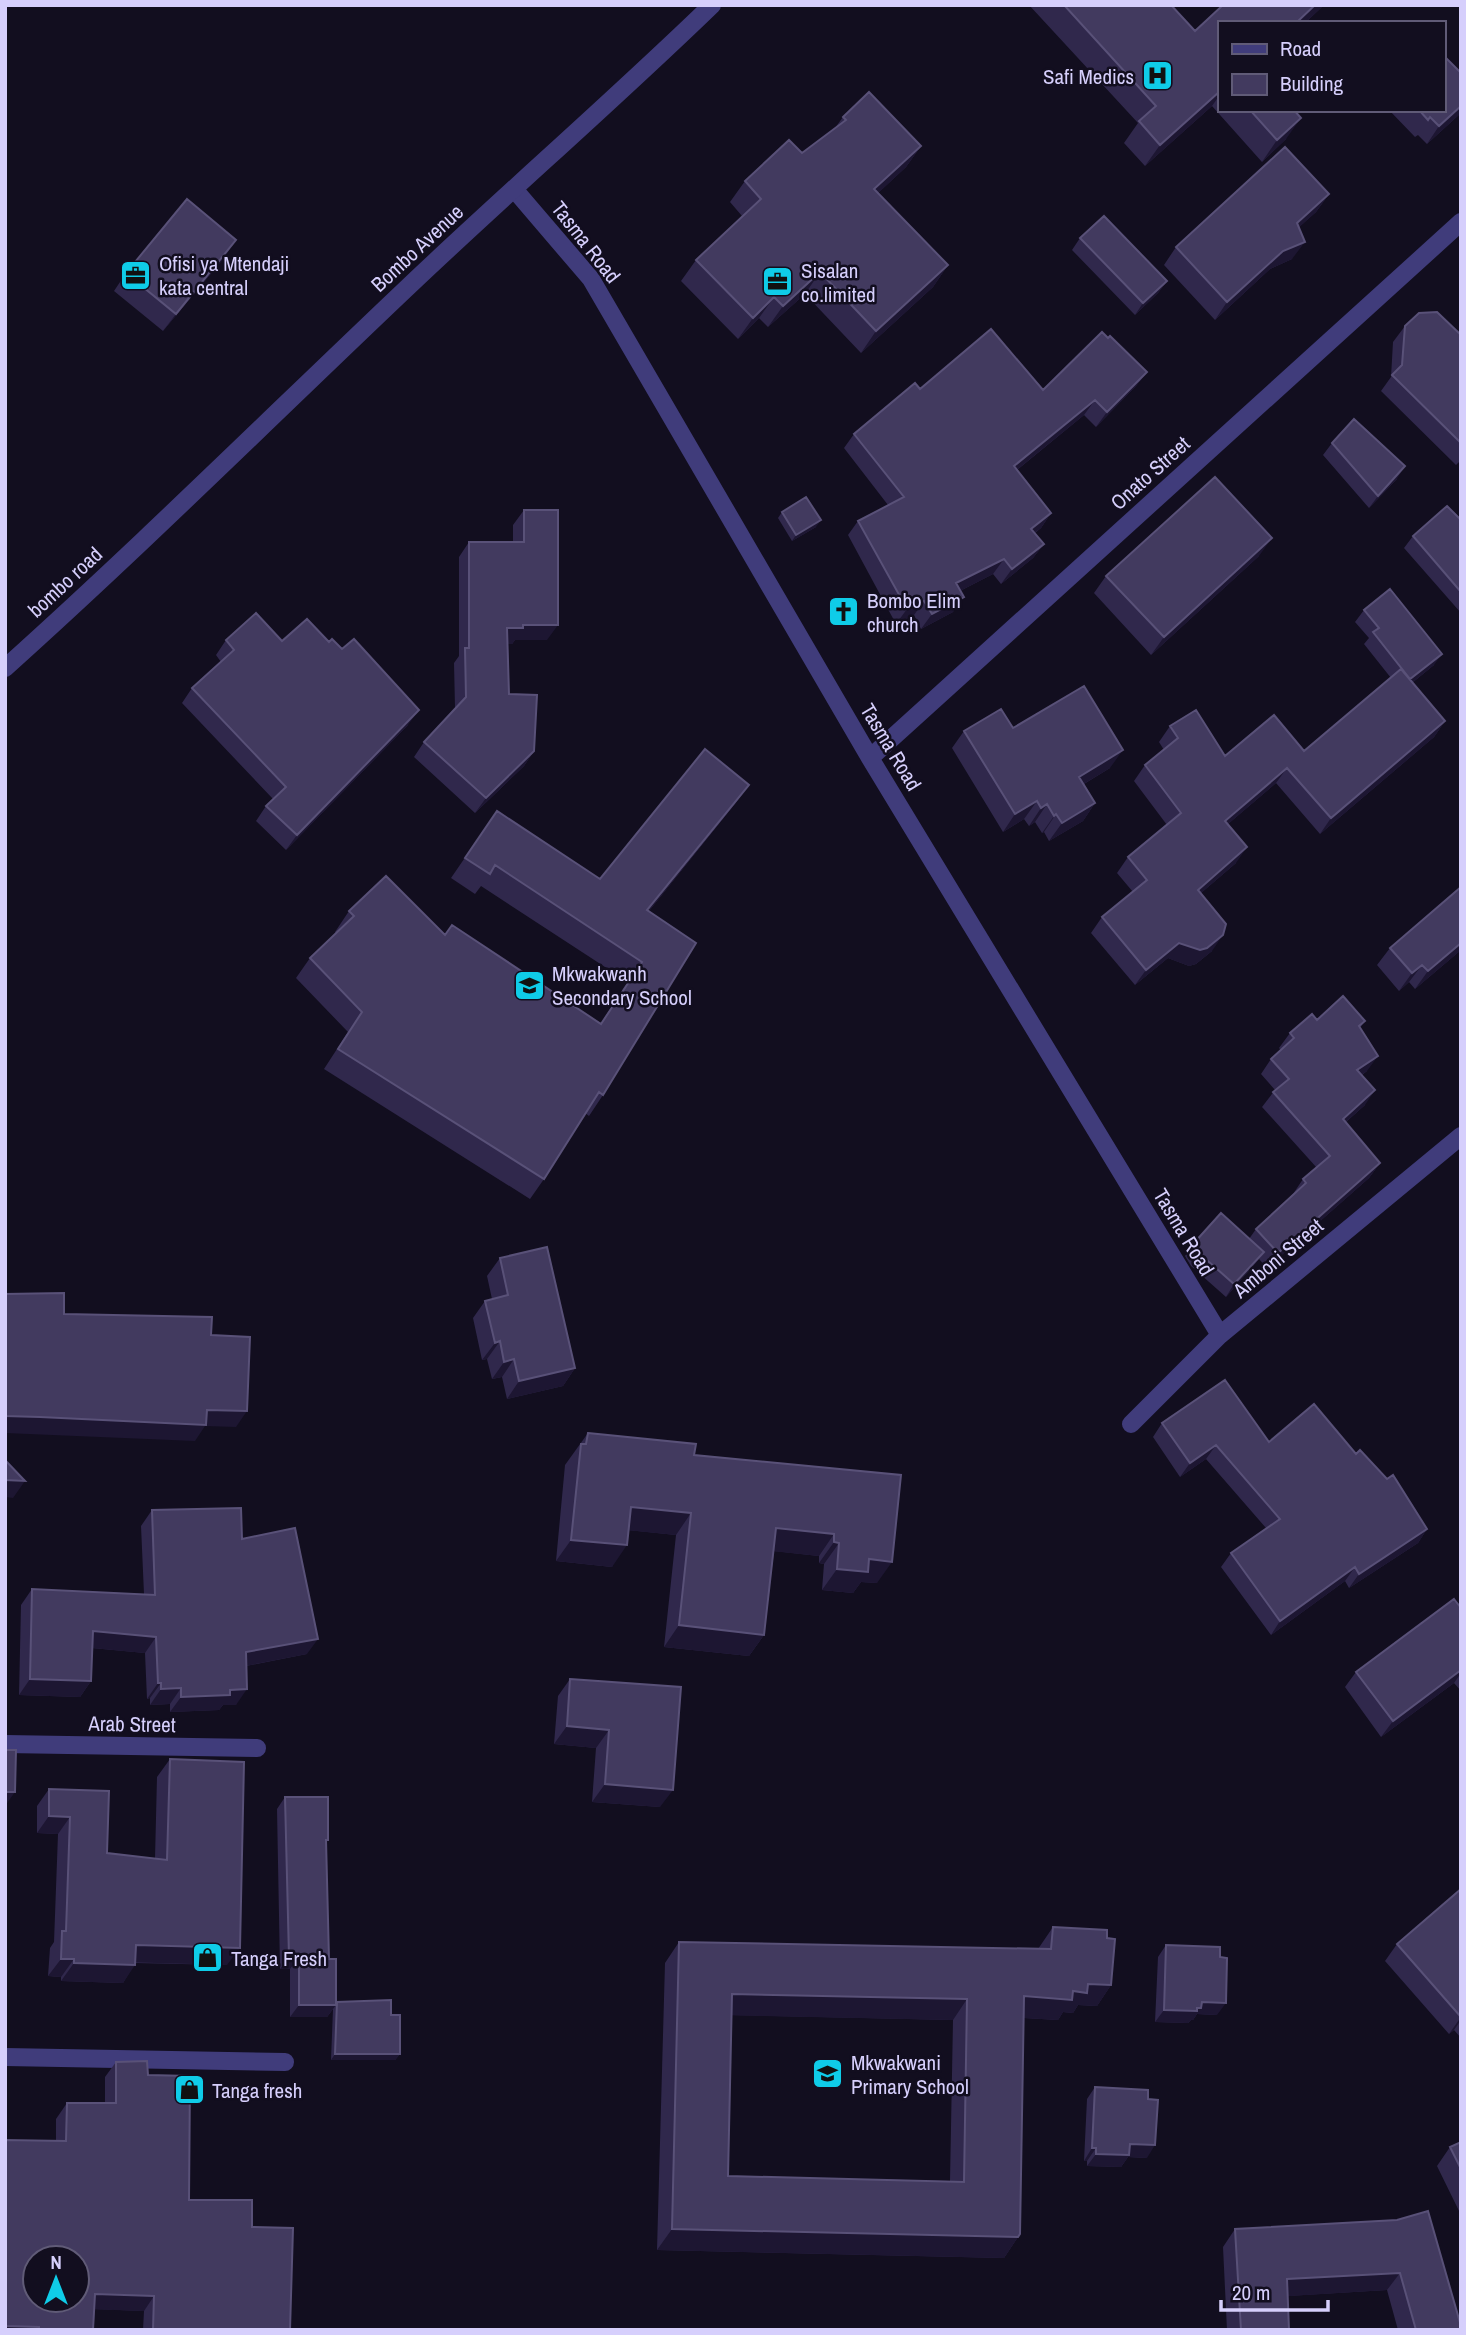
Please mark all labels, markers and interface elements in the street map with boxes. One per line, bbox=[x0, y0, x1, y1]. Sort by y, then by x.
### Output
legend bbox=[1218, 21, 1445, 112]
text: Road bbox=[1280, 34, 1321, 63]
hospital icon: Safi Medics bbox=[1140, 59, 1174, 93]
place label: Safi Medics bbox=[1043, 62, 1134, 91]
text: Building bbox=[1280, 69, 1344, 98]
street label: Tasma Road bbox=[545, 195, 627, 289]
street label: Bombo Avenue bbox=[365, 198, 469, 298]
place label: Ofisi ya Mtendaji kata central bbox=[159, 249, 289, 302]
place label: Sisalan co.limited bbox=[801, 256, 876, 309]
office icon: Ofisi ya Mtendaji kata central bbox=[119, 258, 153, 292]
office icon: Sisalan co.limited bbox=[761, 265, 795, 299]
street label: Onato Street bbox=[1104, 429, 1196, 516]
street label: bombo road bbox=[22, 540, 108, 624]
place label: Bombo Elim church bbox=[867, 586, 961, 639]
church icon: Bombo Elim church bbox=[827, 595, 861, 629]
street label: Tasma Road bbox=[854, 698, 928, 796]
place label: Mkwakwanh Secondary School bbox=[552, 959, 692, 1012]
school or university icon: Mkwakwanh Secondary School bbox=[512, 968, 546, 1002]
street label: Tasma Road bbox=[1147, 1183, 1221, 1281]
street label: Amboni Street bbox=[1226, 1211, 1330, 1305]
street label: Arab Street bbox=[87, 1709, 176, 1739]
shop icon: Tanga Fresh bbox=[191, 1941, 225, 1975]
place label: Tanga Fresh bbox=[231, 1944, 327, 1973]
place label: Mkwakwani Primary School bbox=[851, 2048, 969, 2101]
school or university icon: Mkwakwani Primary School bbox=[811, 2057, 845, 2091]
shop icon: Tanga fresh bbox=[172, 2073, 206, 2107]
place label: Tanga fresh bbox=[212, 2076, 302, 2105]
north arrow bbox=[21, 2244, 91, 2314]
text: N bbox=[50, 2249, 62, 2275]
scale bar bbox=[1221, 2268, 1328, 2312]
text: 20 m bbox=[1232, 2278, 1270, 2307]

